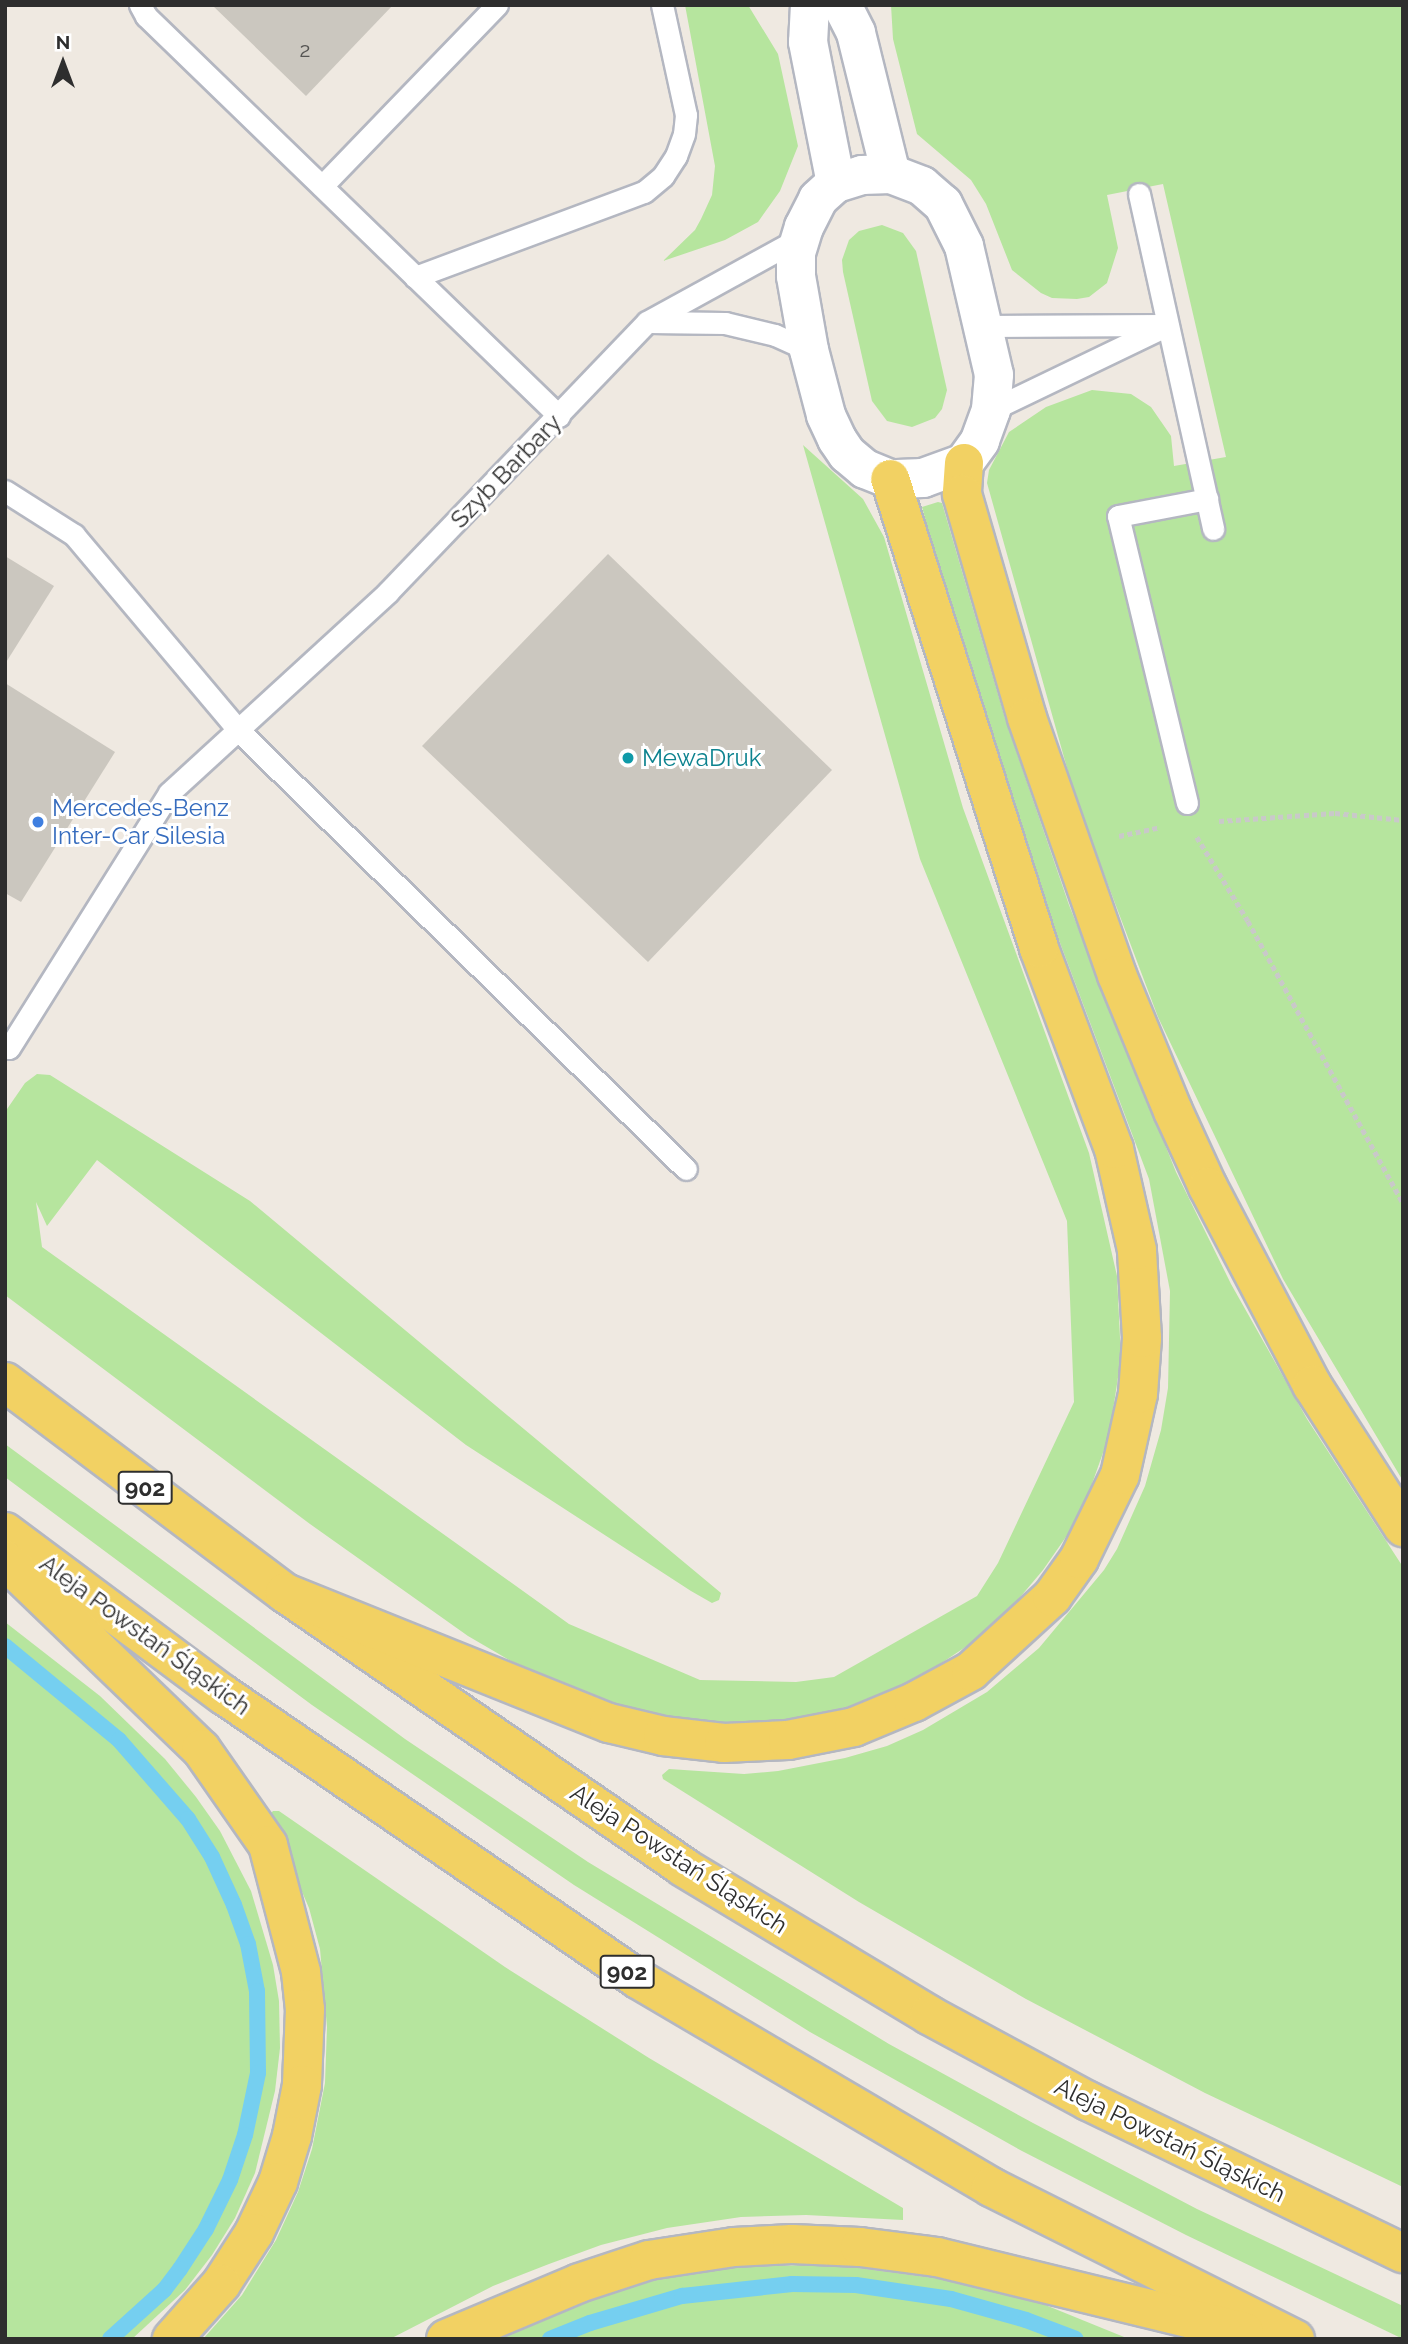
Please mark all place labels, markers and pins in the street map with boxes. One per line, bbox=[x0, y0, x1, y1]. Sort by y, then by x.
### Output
place label: MewaDruk bbox=[642, 744, 761, 772]
marker: MewaDruk bbox=[620, 750, 636, 766]
place label: Mercedes-Benz Inter-Car Silesia bbox=[52, 794, 229, 850]
marker: Mercedes-Benz Inter-Car Silesia bbox=[30, 814, 46, 830]

